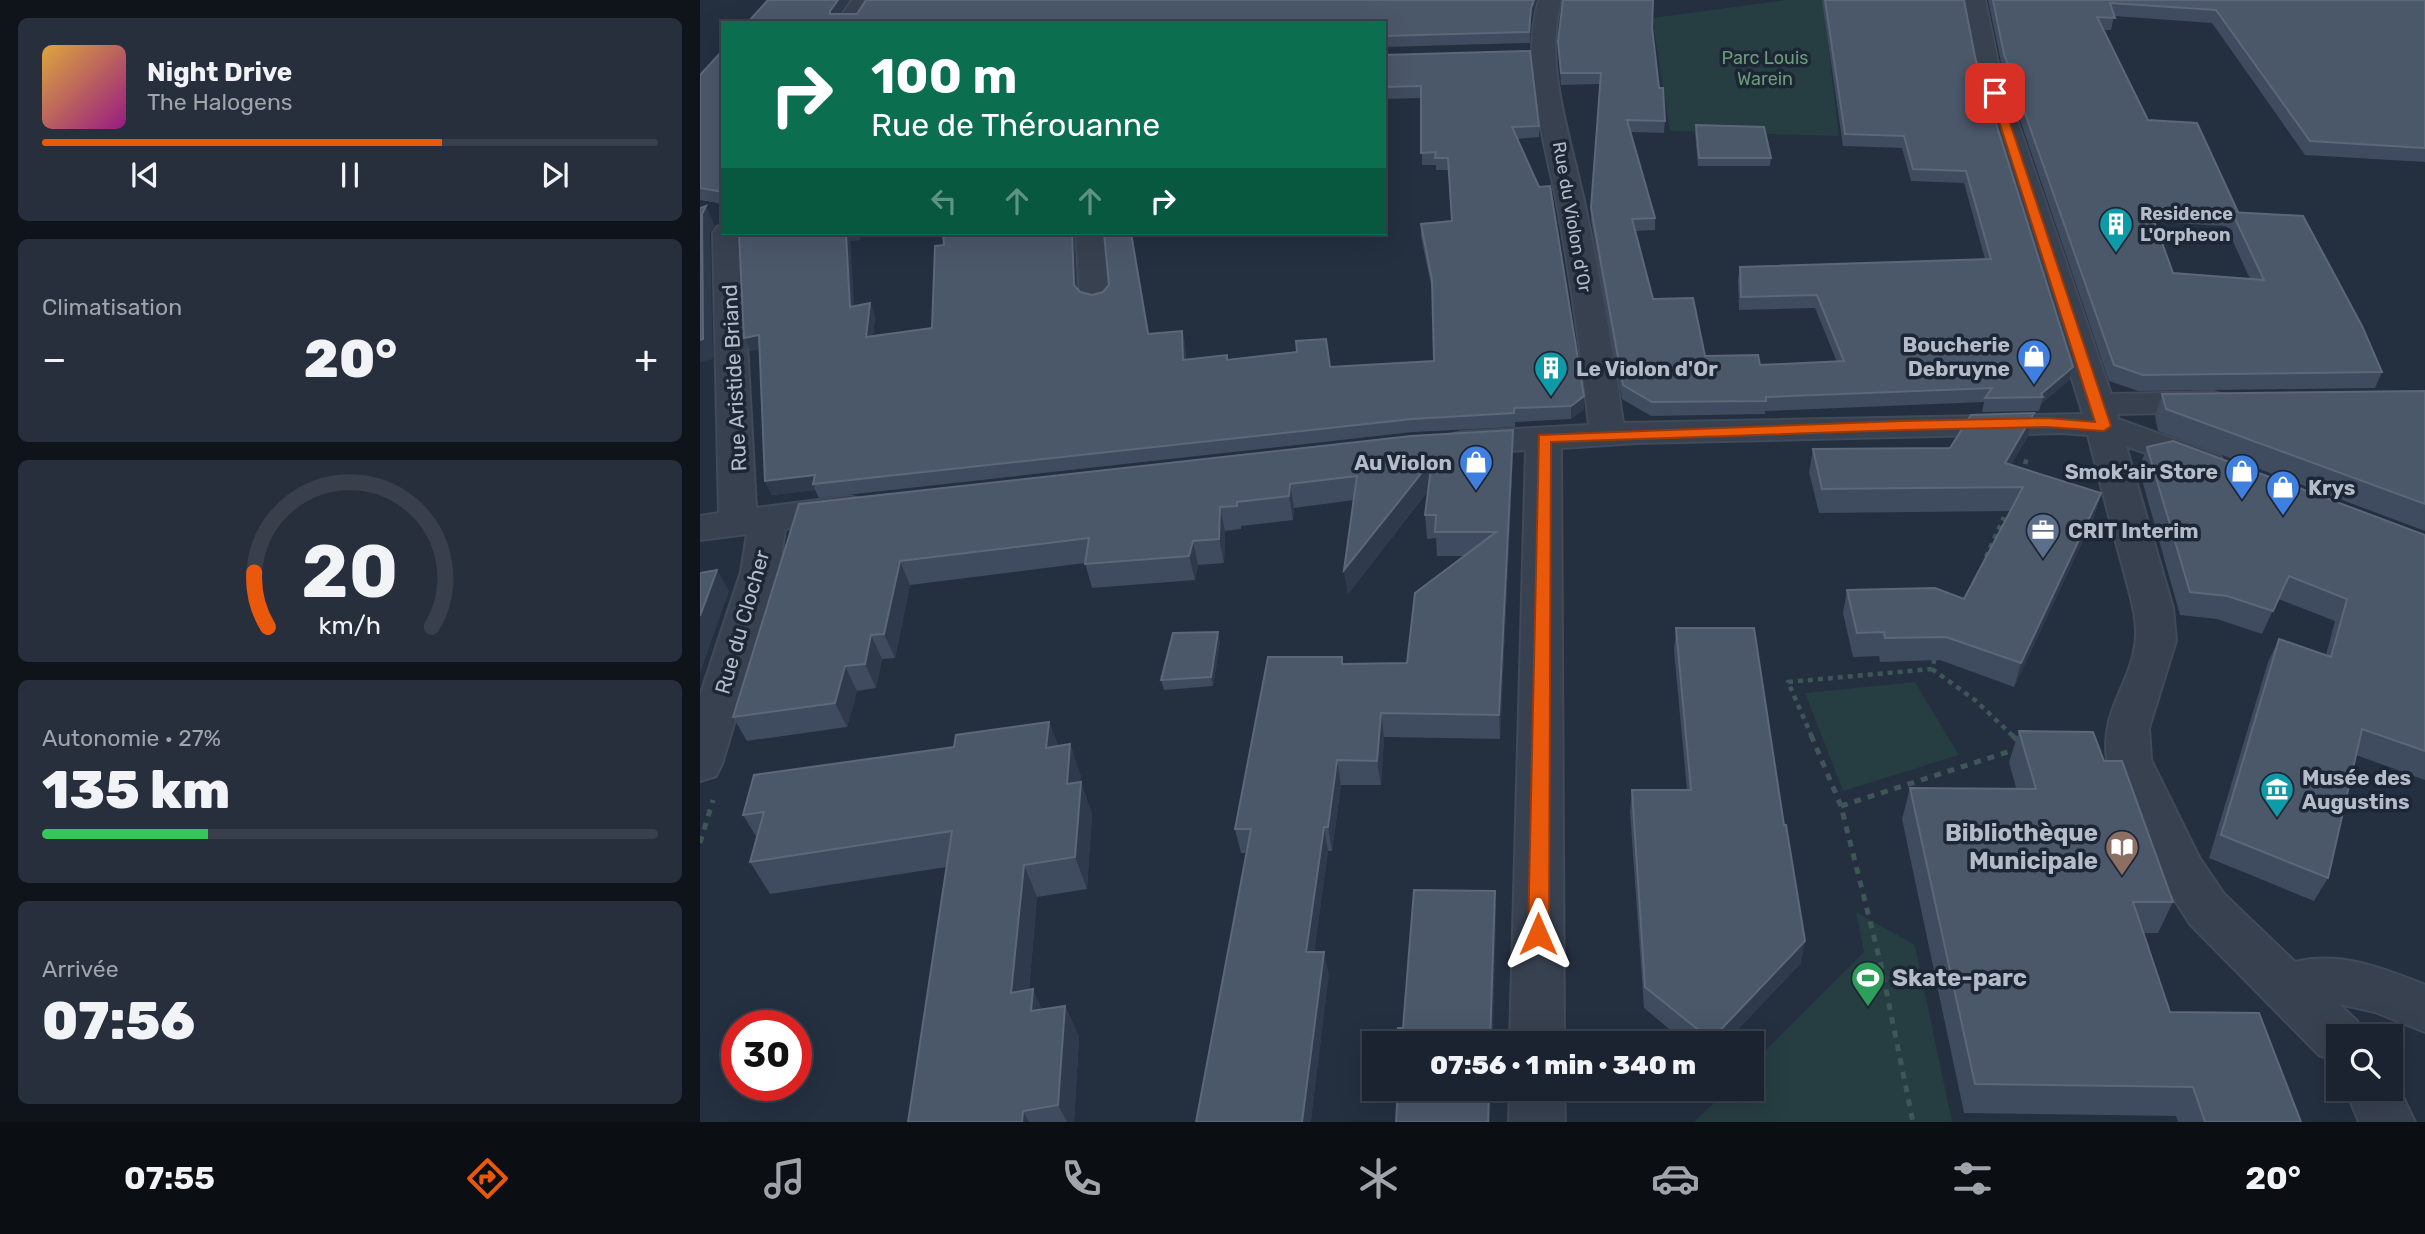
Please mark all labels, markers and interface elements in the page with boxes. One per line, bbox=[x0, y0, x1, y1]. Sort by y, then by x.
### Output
text: 100 m bbox=[871, 47, 1017, 105]
park label: Parc Louis Warein bbox=[1722, 47, 1808, 90]
icon: right bbox=[756, 49, 847, 140]
text: Night Drive bbox=[147, 57, 292, 88]
pin bbox=[1965, 63, 2025, 123]
icon: arrive bbox=[1976, 74, 2014, 112]
text: The Halogens bbox=[147, 88, 293, 116]
text: Rue de Thérouanne bbox=[871, 106, 1160, 144]
street label: Rue du Violon d'Or bbox=[1548, 140, 1596, 294]
icon: previous bbox=[126, 156, 164, 194]
icon: pause bbox=[331, 156, 369, 194]
icon: next bbox=[536, 156, 574, 194]
icon: left bbox=[925, 182, 963, 220]
icon: ahead bbox=[998, 182, 1036, 220]
icon: ahead bbox=[1071, 182, 1109, 220]
icon: right bbox=[1144, 182, 1182, 220]
place label: Residence L'Orpheon bbox=[2140, 203, 2233, 246]
building icon: Residence L'Orpheon bbox=[2097, 205, 2135, 254]
street label: Rue Aristide Briand bbox=[717, 284, 751, 472]
text: Climatisation bbox=[42, 293, 182, 321]
text: 20° bbox=[304, 328, 397, 390]
place label: Boucherie Debruyne bbox=[1902, 332, 2010, 381]
text: − bbox=[42, 336, 67, 382]
text: + bbox=[634, 336, 658, 382]
shop icon: Boucherie Debruyne bbox=[2015, 337, 2053, 386]
building icon: Le Violon d'Or bbox=[1532, 349, 1570, 398]
place label: Le Violon d'Or bbox=[1576, 356, 1718, 381]
shop icon: Au Violon bbox=[1457, 443, 1495, 492]
place label: Au Violon bbox=[1354, 450, 1452, 475]
shop icon: Smok'air Store bbox=[2223, 452, 2261, 501]
place label: Smok'air Store bbox=[2065, 459, 2218, 484]
shop icon: Krys bbox=[2264, 468, 2302, 517]
place label: Krys bbox=[2308, 475, 2355, 500]
office icon: CRIT Interim bbox=[2024, 511, 2062, 560]
place label: CRIT Interim bbox=[2068, 518, 2199, 543]
text: 20 bbox=[302, 529, 398, 615]
street label: Rue du Clocher bbox=[709, 547, 775, 697]
text: km/h bbox=[319, 611, 381, 640]
text: Autonomie · 27% bbox=[42, 724, 221, 752]
text: 135 km bbox=[42, 759, 230, 821]
place label: Musée des Augustins bbox=[2302, 765, 2411, 814]
museum icon: Musée des Augustins bbox=[2258, 770, 2296, 819]
place label: Bibliothèque Municipale bbox=[1945, 819, 2098, 875]
library icon: Bibliothèque Municipale bbox=[2103, 828, 2141, 877]
position arrow bbox=[1501, 897, 1575, 971]
text: Arrivée bbox=[42, 955, 119, 983]
sports icon: Skate-parc bbox=[1849, 959, 1887, 1008]
place label: Skate-parc bbox=[1892, 964, 2027, 992]
text: 07:56 bbox=[42, 990, 195, 1052]
speed limit sign: 30 bbox=[721, 1010, 812, 1101]
map controls bbox=[2326, 1024, 2403, 1101]
button: search bbox=[2326, 1024, 2403, 1101]
text: 07:56 · 1 min · 340 m bbox=[1430, 1050, 1696, 1081]
icon: directions bbox=[463, 1154, 512, 1203]
icon: music bbox=[760, 1154, 809, 1203]
icon: phone bbox=[1057, 1154, 1106, 1203]
icon: climate bbox=[1354, 1154, 1403, 1203]
icon: car bbox=[1651, 1154, 1700, 1203]
icon: filters bbox=[1948, 1154, 1997, 1203]
text: 07:55 bbox=[124, 1159, 215, 1197]
text: 20° bbox=[2245, 1159, 2301, 1197]

